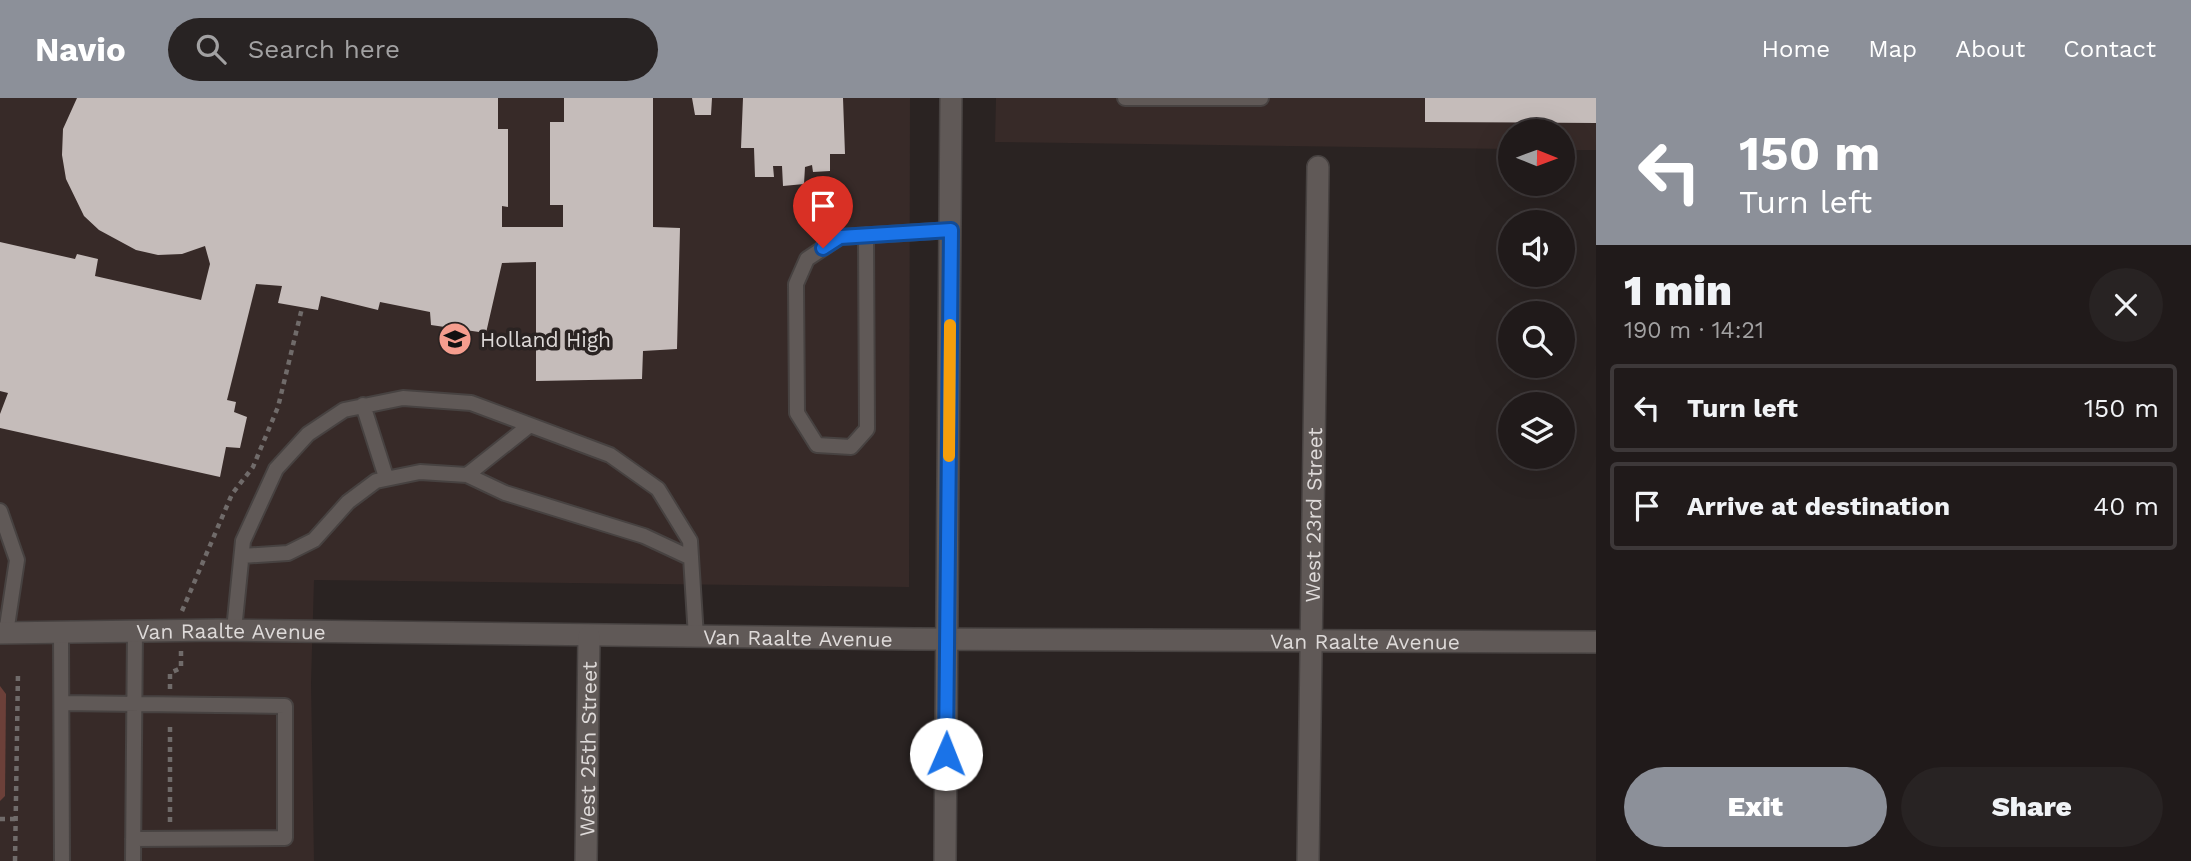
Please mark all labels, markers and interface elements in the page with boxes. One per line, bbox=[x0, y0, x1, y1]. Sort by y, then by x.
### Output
search box bbox=[168, 18, 658, 81]
text: Navio bbox=[35, 30, 126, 69]
icon: search bbox=[192, 30, 230, 68]
text: Search here bbox=[248, 34, 400, 64]
text: Home bbox=[1762, 35, 1830, 63]
text: Map bbox=[1868, 35, 1917, 63]
text: About bbox=[1955, 35, 2025, 63]
text: Contact bbox=[2063, 35, 2156, 63]
north arrow bbox=[1498, 119, 1575, 196]
map controls bbox=[1498, 119, 1575, 469]
text: 150 m bbox=[1739, 124, 1880, 182]
icon: left bbox=[1624, 126, 1715, 217]
pin bbox=[793, 176, 853, 248]
text: Turn left bbox=[1739, 183, 1872, 221]
icon: arrive bbox=[804, 187, 842, 225]
button: sound bbox=[1498, 210, 1575, 287]
text: 1 min bbox=[1624, 266, 1732, 315]
button: close bbox=[2089, 268, 2163, 342]
button: search bbox=[1498, 301, 1575, 378]
text: 190 m · 14:21 bbox=[1624, 317, 1764, 344]
school or university icon: Holland High bbox=[436, 320, 474, 358]
place label: Holland High bbox=[480, 327, 611, 352]
icon: left bbox=[1628, 389, 1666, 427]
button: layers bbox=[1498, 392, 1575, 469]
text: Turn left bbox=[1687, 393, 1798, 423]
text: 150 m bbox=[2084, 393, 2159, 423]
street label: West 23rd Street bbox=[1299, 427, 1327, 603]
icon: arrive bbox=[1628, 487, 1666, 525]
text: Arrive at destination bbox=[1687, 491, 1950, 521]
text: 40 m bbox=[2093, 491, 2159, 521]
street label: Van Raalte Avenue bbox=[136, 617, 326, 644]
street label: Van Raalte Avenue bbox=[703, 624, 893, 651]
street label: Van Raalte Avenue bbox=[1270, 628, 1460, 654]
street label: West 25th Street bbox=[574, 661, 601, 837]
position arrow bbox=[909, 717, 983, 791]
button: Exit bbox=[1624, 767, 1887, 847]
button: Share bbox=[1901, 767, 2163, 847]

